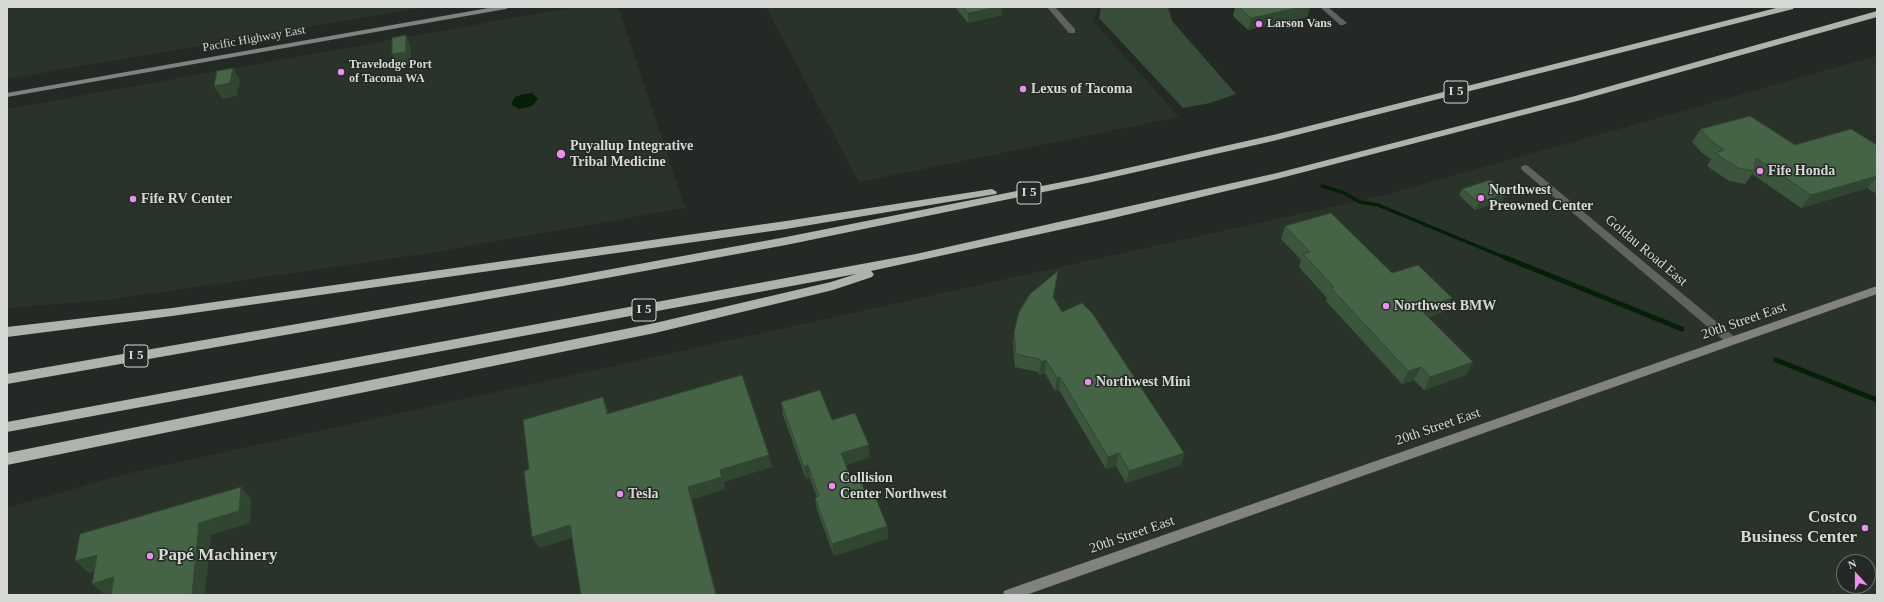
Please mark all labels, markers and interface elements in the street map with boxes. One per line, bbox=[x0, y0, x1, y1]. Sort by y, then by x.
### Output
place label: Larson Vans bbox=[1267, 17, 1332, 31]
marker: Larson Vans bbox=[1254, 19, 1264, 29]
street label: Pacific Highway East bbox=[202, 23, 306, 55]
place label: Travelodge Port of Tacoma WA bbox=[349, 58, 432, 86]
marker: Travelodge Port of Tacoma WA bbox=[336, 67, 346, 77]
place label: Lexus of Tacoma bbox=[1031, 81, 1132, 97]
road number: I 5 bbox=[1444, 81, 1468, 103]
marker: Lexus of Tacoma bbox=[1018, 84, 1028, 94]
place label: Puyallup Integrative Tribal Medicine bbox=[570, 138, 693, 170]
marker: Puyallup Integrative Tribal Medicine bbox=[555, 148, 567, 160]
place label: Fife Honda bbox=[1768, 163, 1835, 179]
marker: Fife Honda bbox=[1755, 166, 1765, 176]
road number: I 5 bbox=[1017, 182, 1041, 204]
place label: Northwest Preowned Center bbox=[1489, 182, 1593, 214]
place label: Fife RV Center bbox=[141, 191, 232, 207]
marker: Northwest Preowned Center bbox=[1476, 193, 1486, 203]
marker: Fife RV Center bbox=[128, 194, 138, 204]
street label: Goldau Road East bbox=[1602, 212, 1690, 290]
place label: Northwest BMW bbox=[1394, 298, 1496, 314]
road number: I 5 bbox=[632, 299, 656, 321]
street label: 20th Street East bbox=[1699, 299, 1789, 343]
marker: Northwest BMW bbox=[1381, 301, 1391, 311]
road number: I 5 bbox=[124, 345, 148, 367]
place label: Northwest Mini bbox=[1096, 374, 1190, 390]
marker: Northwest Mini bbox=[1083, 377, 1093, 387]
street label: 20th Street East bbox=[1393, 405, 1483, 449]
place label: Collision Center Northwest bbox=[840, 470, 947, 502]
marker: Collision Center Northwest bbox=[827, 481, 837, 491]
place label: Tesla bbox=[628, 486, 659, 502]
marker: Tesla bbox=[615, 489, 625, 499]
place label: Costco Business Center bbox=[1740, 508, 1857, 548]
street label: 20th Street East bbox=[1087, 513, 1177, 557]
marker: Costco Business Center bbox=[1860, 523, 1870, 533]
place label: Papé Machinery bbox=[158, 546, 277, 566]
marker: Papé Machinery bbox=[145, 551, 155, 561]
north arrow bbox=[1836, 554, 1876, 594]
text: N bbox=[1846, 557, 1858, 571]

